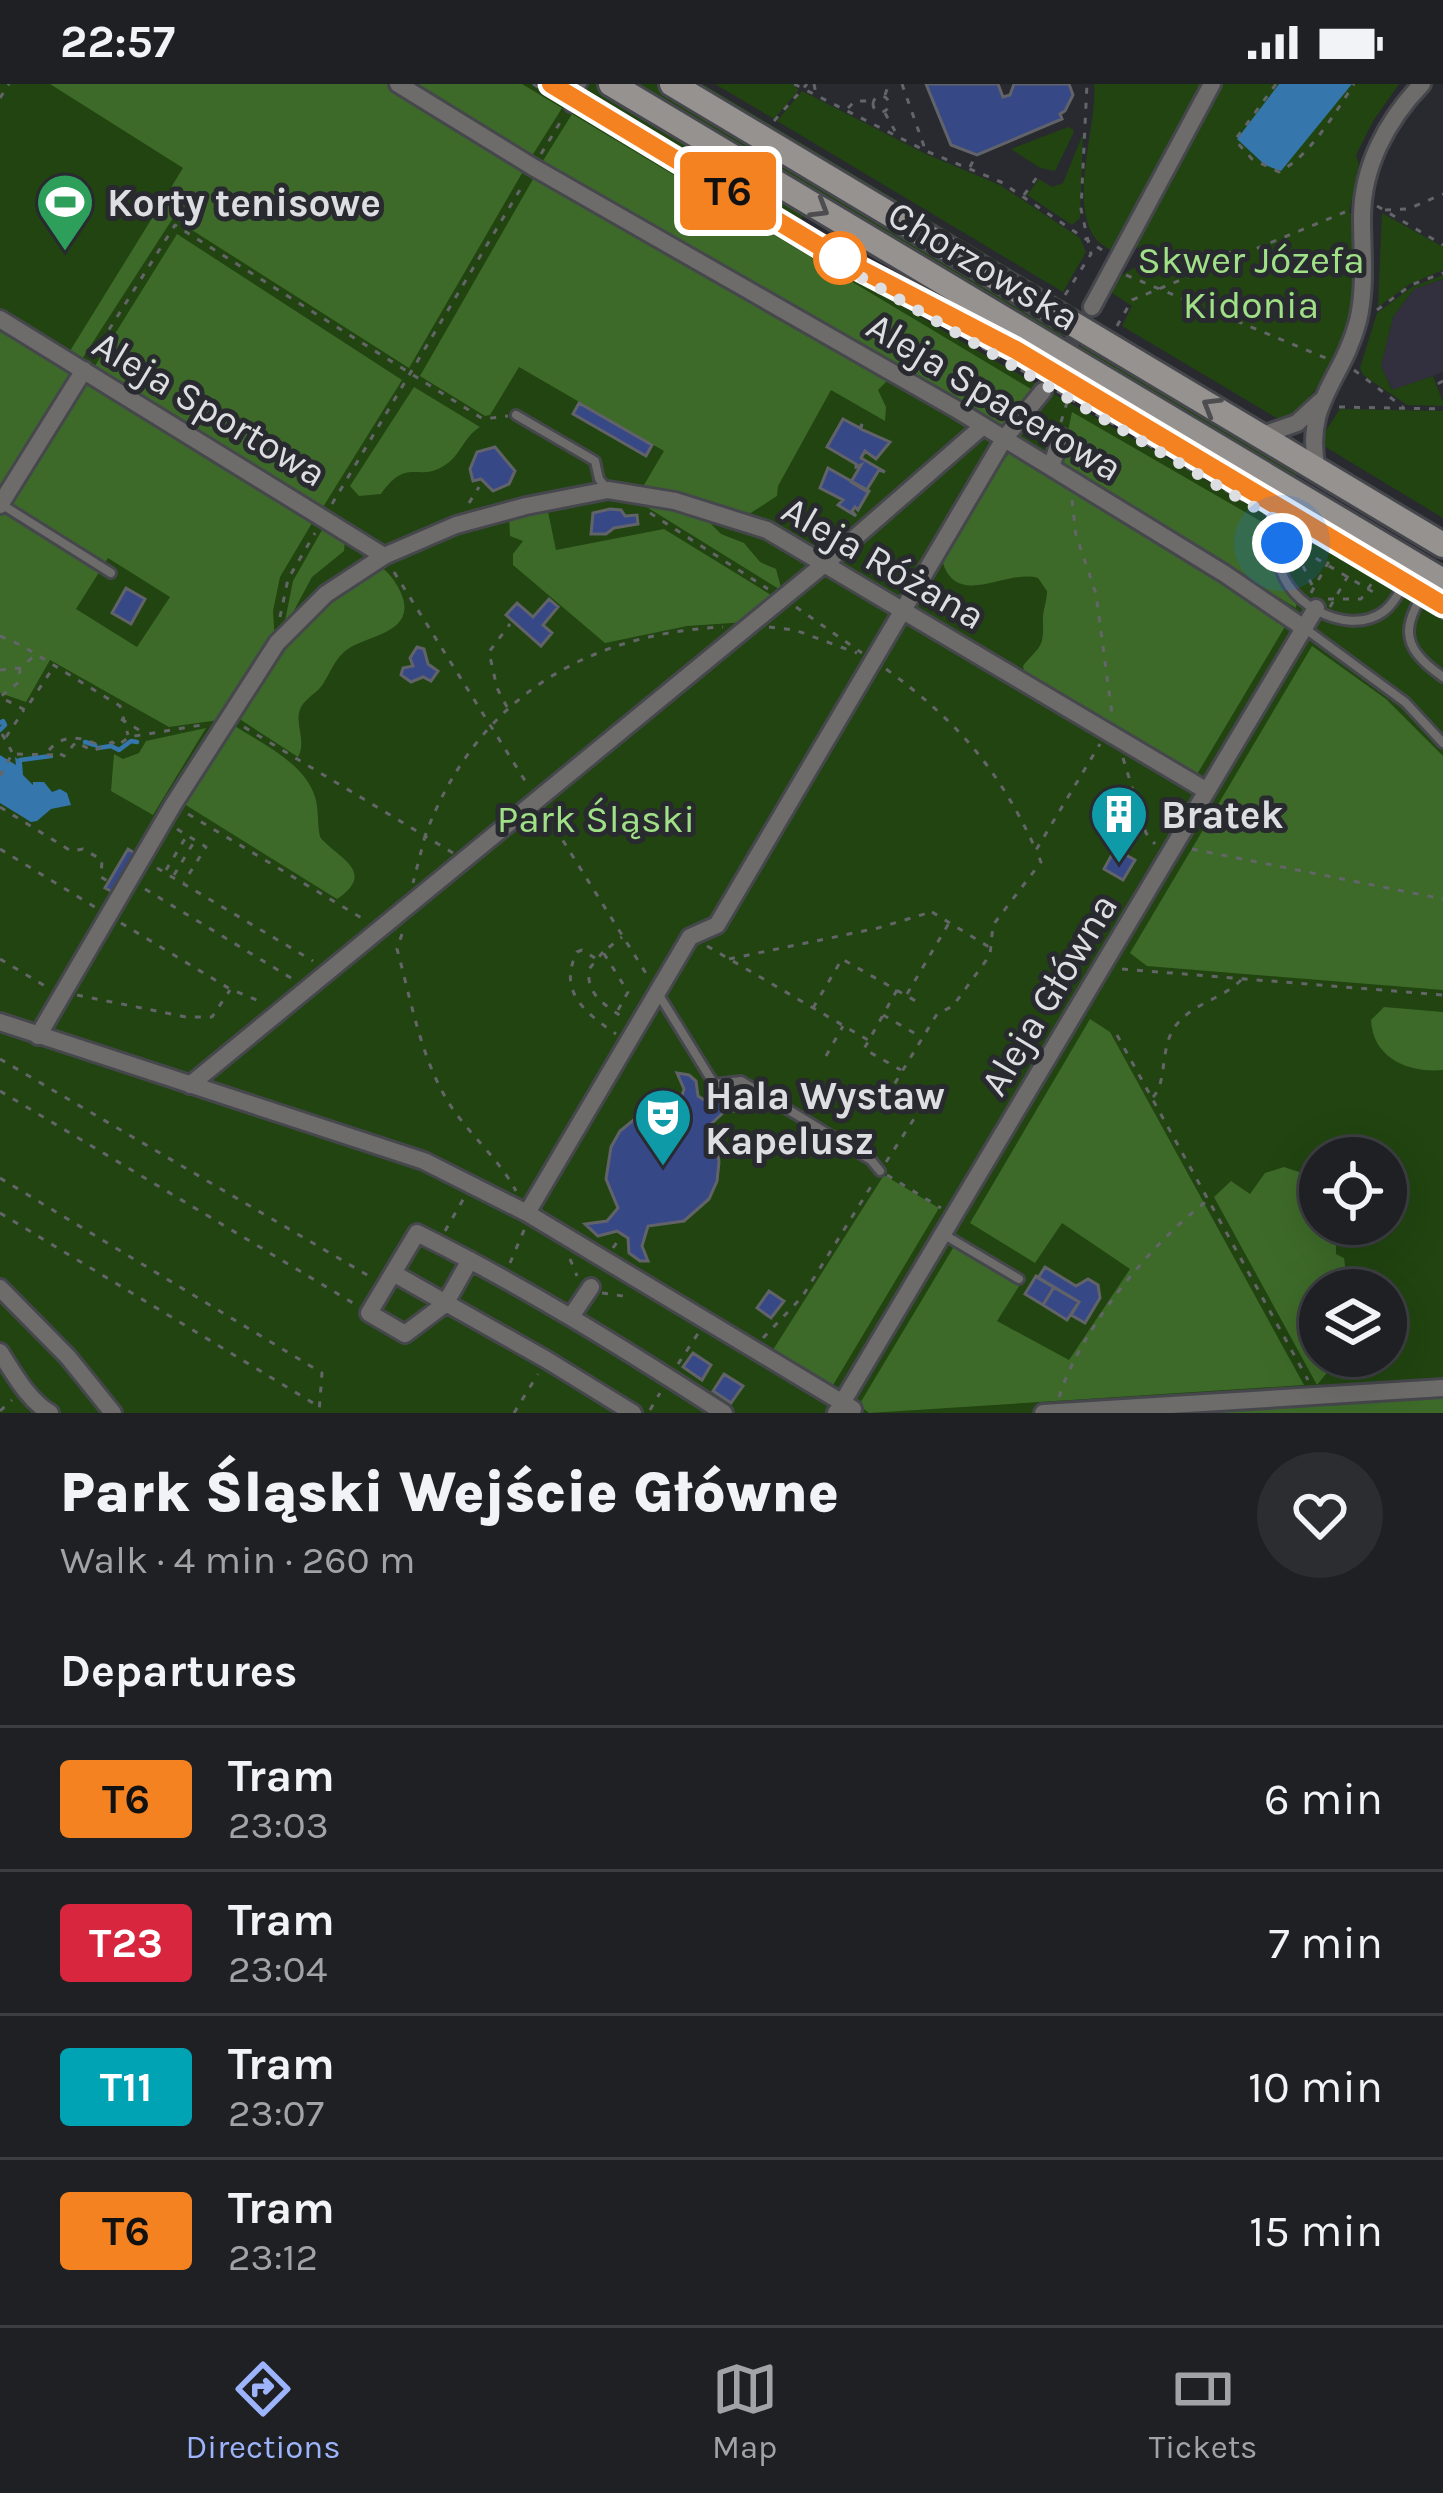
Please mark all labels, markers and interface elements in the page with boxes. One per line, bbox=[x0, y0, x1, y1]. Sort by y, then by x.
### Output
text: 22:57 bbox=[60, 16, 175, 68]
line badge: T6 bbox=[674, 152, 782, 230]
text: T6 bbox=[704, 166, 752, 216]
sports icon: Korty tenisowe bbox=[34, 171, 96, 253]
place label: Korty tenisowe bbox=[107, 180, 381, 226]
street label: Chorzowska bbox=[880, 191, 1087, 341]
one-way arrow bbox=[807, 194, 829, 217]
unlabelled marker bbox=[815, 233, 865, 283]
park label: Skwer Józefa Kidonia bbox=[1137, 237, 1365, 328]
street label: Aleja Spacerowa bbox=[859, 303, 1130, 491]
street label: Aleja Sportowa bbox=[85, 321, 334, 497]
one-way arrow bbox=[1202, 398, 1224, 421]
street label: Aleja Różana bbox=[774, 486, 993, 639]
your location bbox=[1252, 513, 1312, 573]
building icon: Bratek bbox=[1088, 783, 1150, 865]
place label: Bratek bbox=[1161, 792, 1284, 838]
park label: Park Śląski bbox=[497, 796, 695, 842]
street label: Aleja Główna bbox=[971, 885, 1127, 1104]
place label: Hala Wystaw Kapelusz bbox=[705, 1073, 945, 1164]
theatre icon: Hala Wystaw Kapelusz bbox=[632, 1086, 694, 1168]
map controls bbox=[1299, 1137, 1407, 1377]
button: locate bbox=[1299, 1137, 1407, 1245]
button: layers bbox=[1299, 1269, 1407, 1377]
button: heart bbox=[1257, 1452, 1383, 1578]
text: Park Śląski Wejście Główne bbox=[60, 1459, 839, 1525]
text: Walk · 4 min · 260 m bbox=[60, 1537, 415, 1583]
text: Departures bbox=[60, 1645, 297, 1697]
text: Tram bbox=[228, 1750, 335, 1802]
text: 6 min bbox=[1264, 1773, 1383, 1825]
text: T6 bbox=[102, 1774, 150, 1824]
text: 23:03 bbox=[228, 1802, 329, 1848]
text: Tram bbox=[228, 1894, 335, 1946]
text: 7 min bbox=[1269, 1917, 1383, 1969]
text: T23 bbox=[89, 1918, 163, 1968]
text: 23:04 bbox=[228, 1946, 328, 1992]
text: Tram bbox=[228, 2038, 335, 2090]
text: 10 min bbox=[1248, 2061, 1383, 2113]
text: T11 bbox=[100, 2062, 152, 2112]
text: 23:07 bbox=[228, 2090, 324, 2136]
text: Tram bbox=[228, 2182, 335, 2234]
text: 15 min bbox=[1249, 2205, 1383, 2257]
text: T6 bbox=[102, 2206, 150, 2256]
text: 23:12 bbox=[228, 2234, 318, 2280]
tab: Directions bbox=[186, 2356, 341, 2466]
tab: Map bbox=[712, 2356, 778, 2466]
tab: Tickets bbox=[1149, 2356, 1257, 2466]

